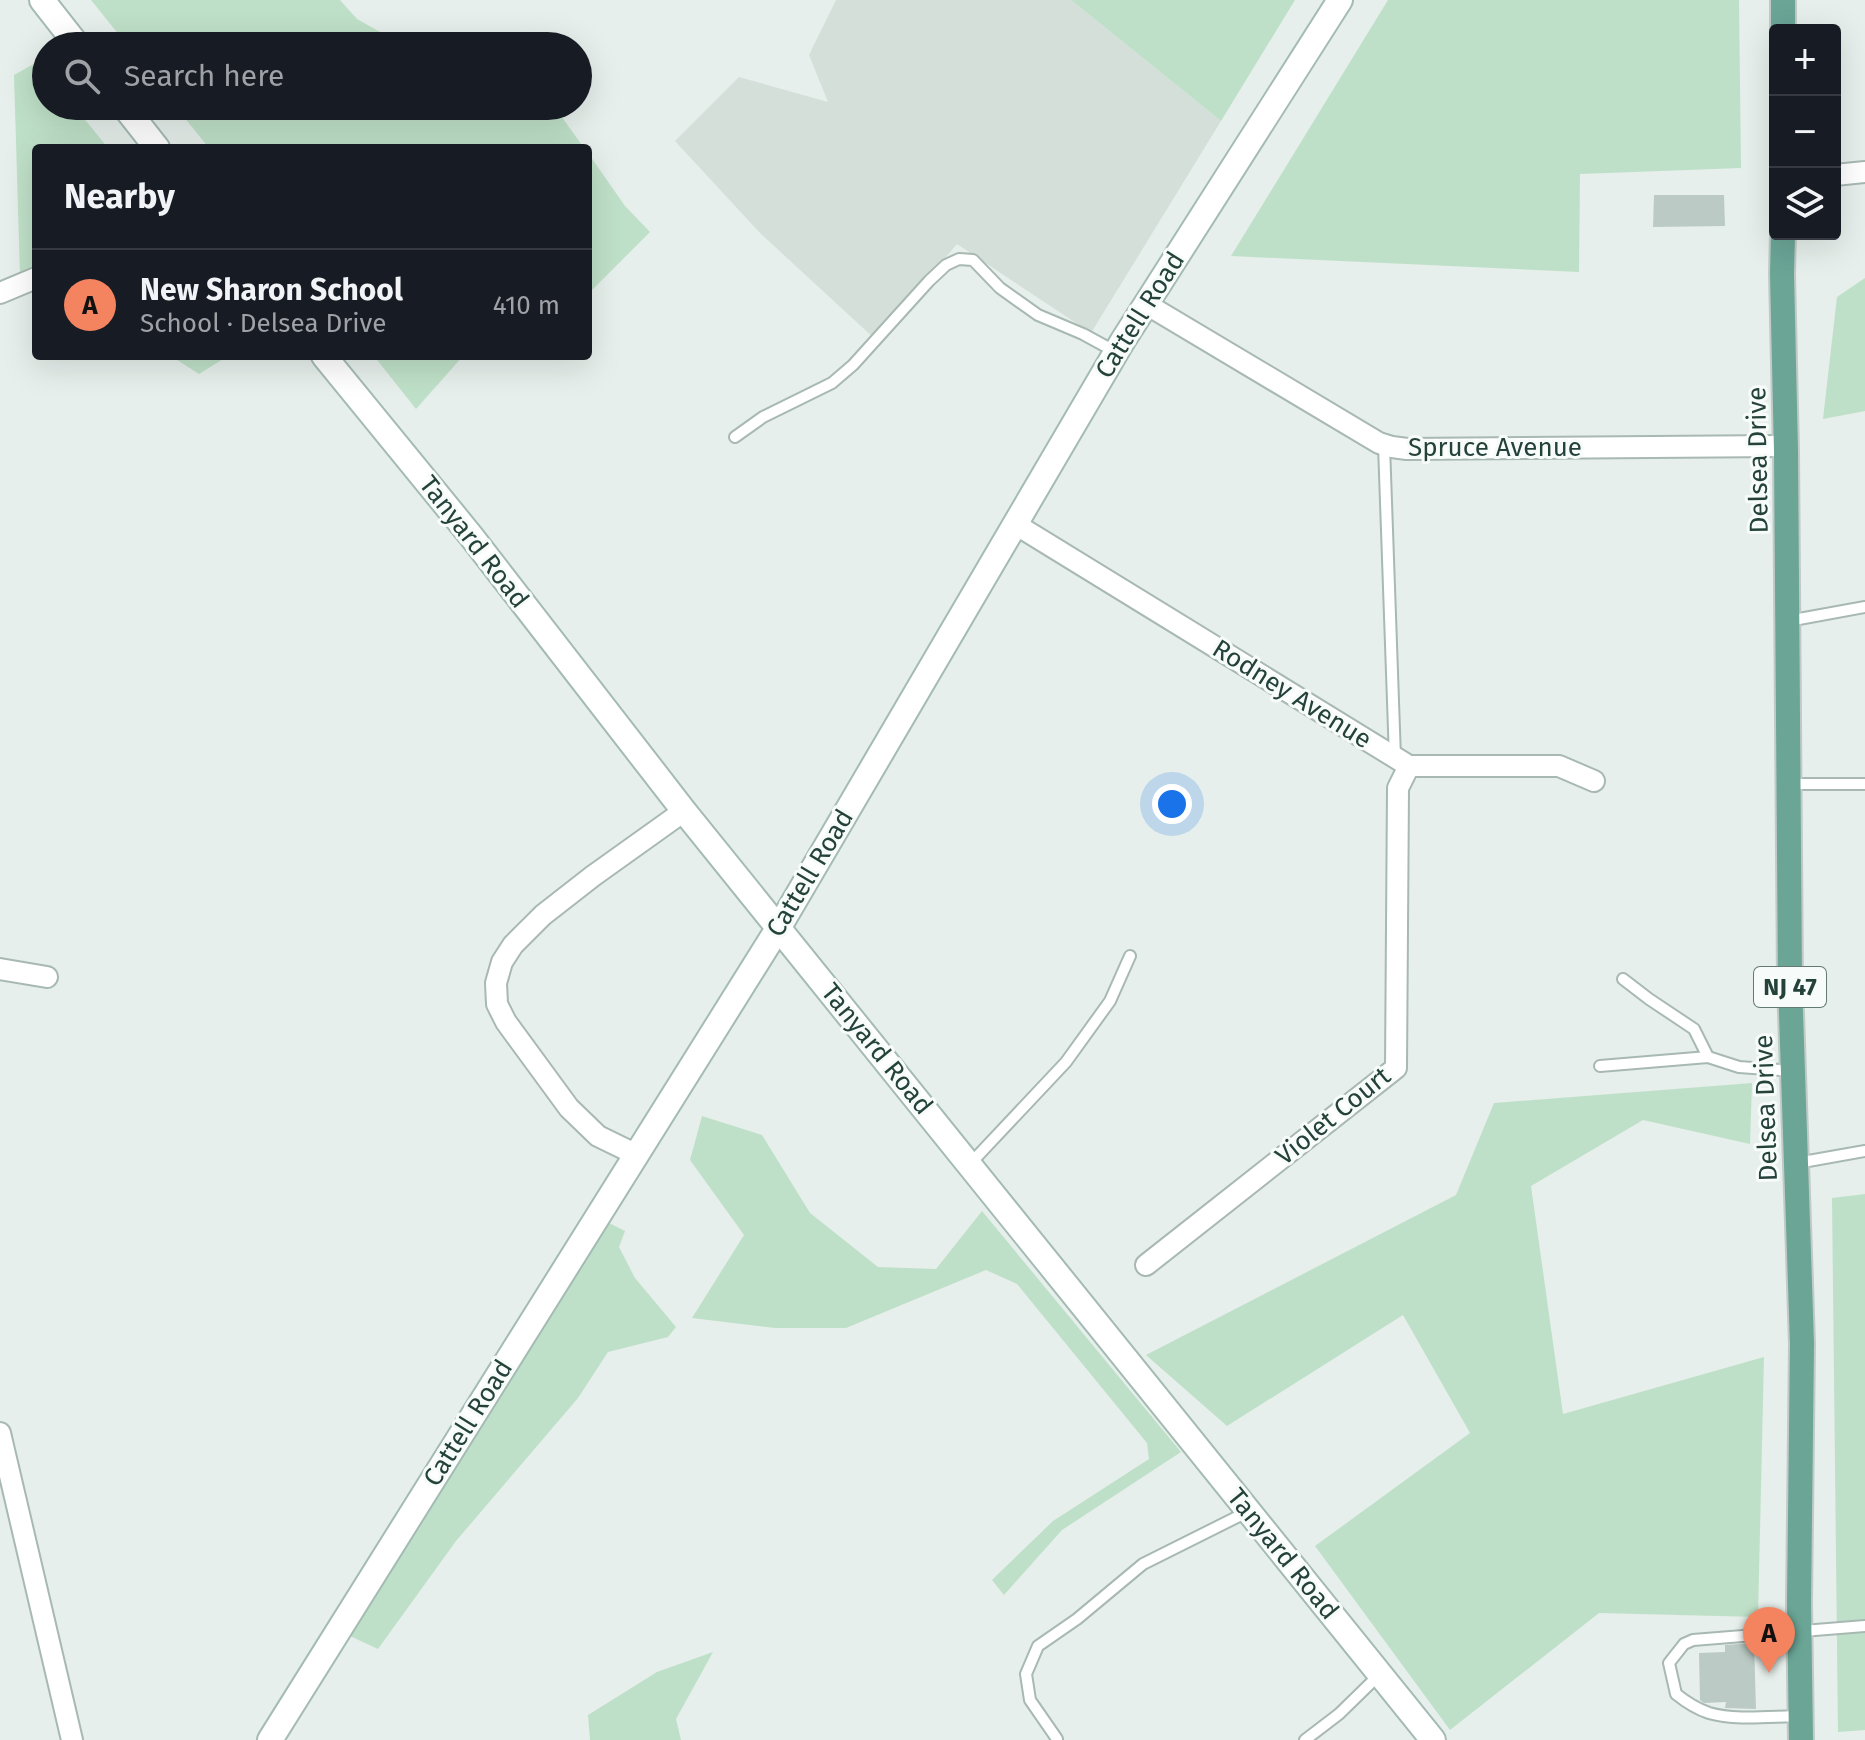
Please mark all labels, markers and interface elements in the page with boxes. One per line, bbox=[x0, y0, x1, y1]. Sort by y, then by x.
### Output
map controls bbox=[1769, 24, 1841, 240]
button: + bbox=[1769, 24, 1841, 96]
search box bbox=[32, 32, 592, 120]
icon: search bbox=[60, 54, 104, 98]
text: Search here bbox=[124, 58, 284, 94]
button: − bbox=[1769, 96, 1841, 168]
button: layers bbox=[1769, 168, 1841, 240]
text: Nearby bbox=[64, 176, 175, 217]
street label: Cattell Road bbox=[1089, 246, 1191, 384]
text: New Sharon School bbox=[140, 272, 403, 308]
text: A bbox=[82, 290, 98, 321]
text: 410 m bbox=[493, 290, 560, 321]
text: School · Delsea Drive bbox=[140, 308, 386, 339]
street label: Delsea Drive bbox=[1741, 386, 1775, 534]
street label: Spruce Avenue bbox=[1408, 432, 1582, 463]
street label: Tanyard Road bbox=[413, 470, 535, 614]
street label: Rodney Avenue bbox=[1207, 633, 1377, 755]
your location bbox=[1152, 784, 1192, 824]
street label: Cattell Road bbox=[760, 804, 860, 942]
road number: NJ 47 bbox=[1754, 967, 1826, 1007]
street label: Tanyard Road bbox=[815, 977, 939, 1121]
street label: Delsea Drive bbox=[1748, 1034, 1784, 1182]
street label: Violet Court bbox=[1269, 1060, 1397, 1172]
street label: Cattell Road bbox=[417, 1354, 519, 1492]
street label: Tanyard Road bbox=[1221, 1482, 1345, 1626]
pin: A bbox=[1743, 1607, 1795, 1673]

